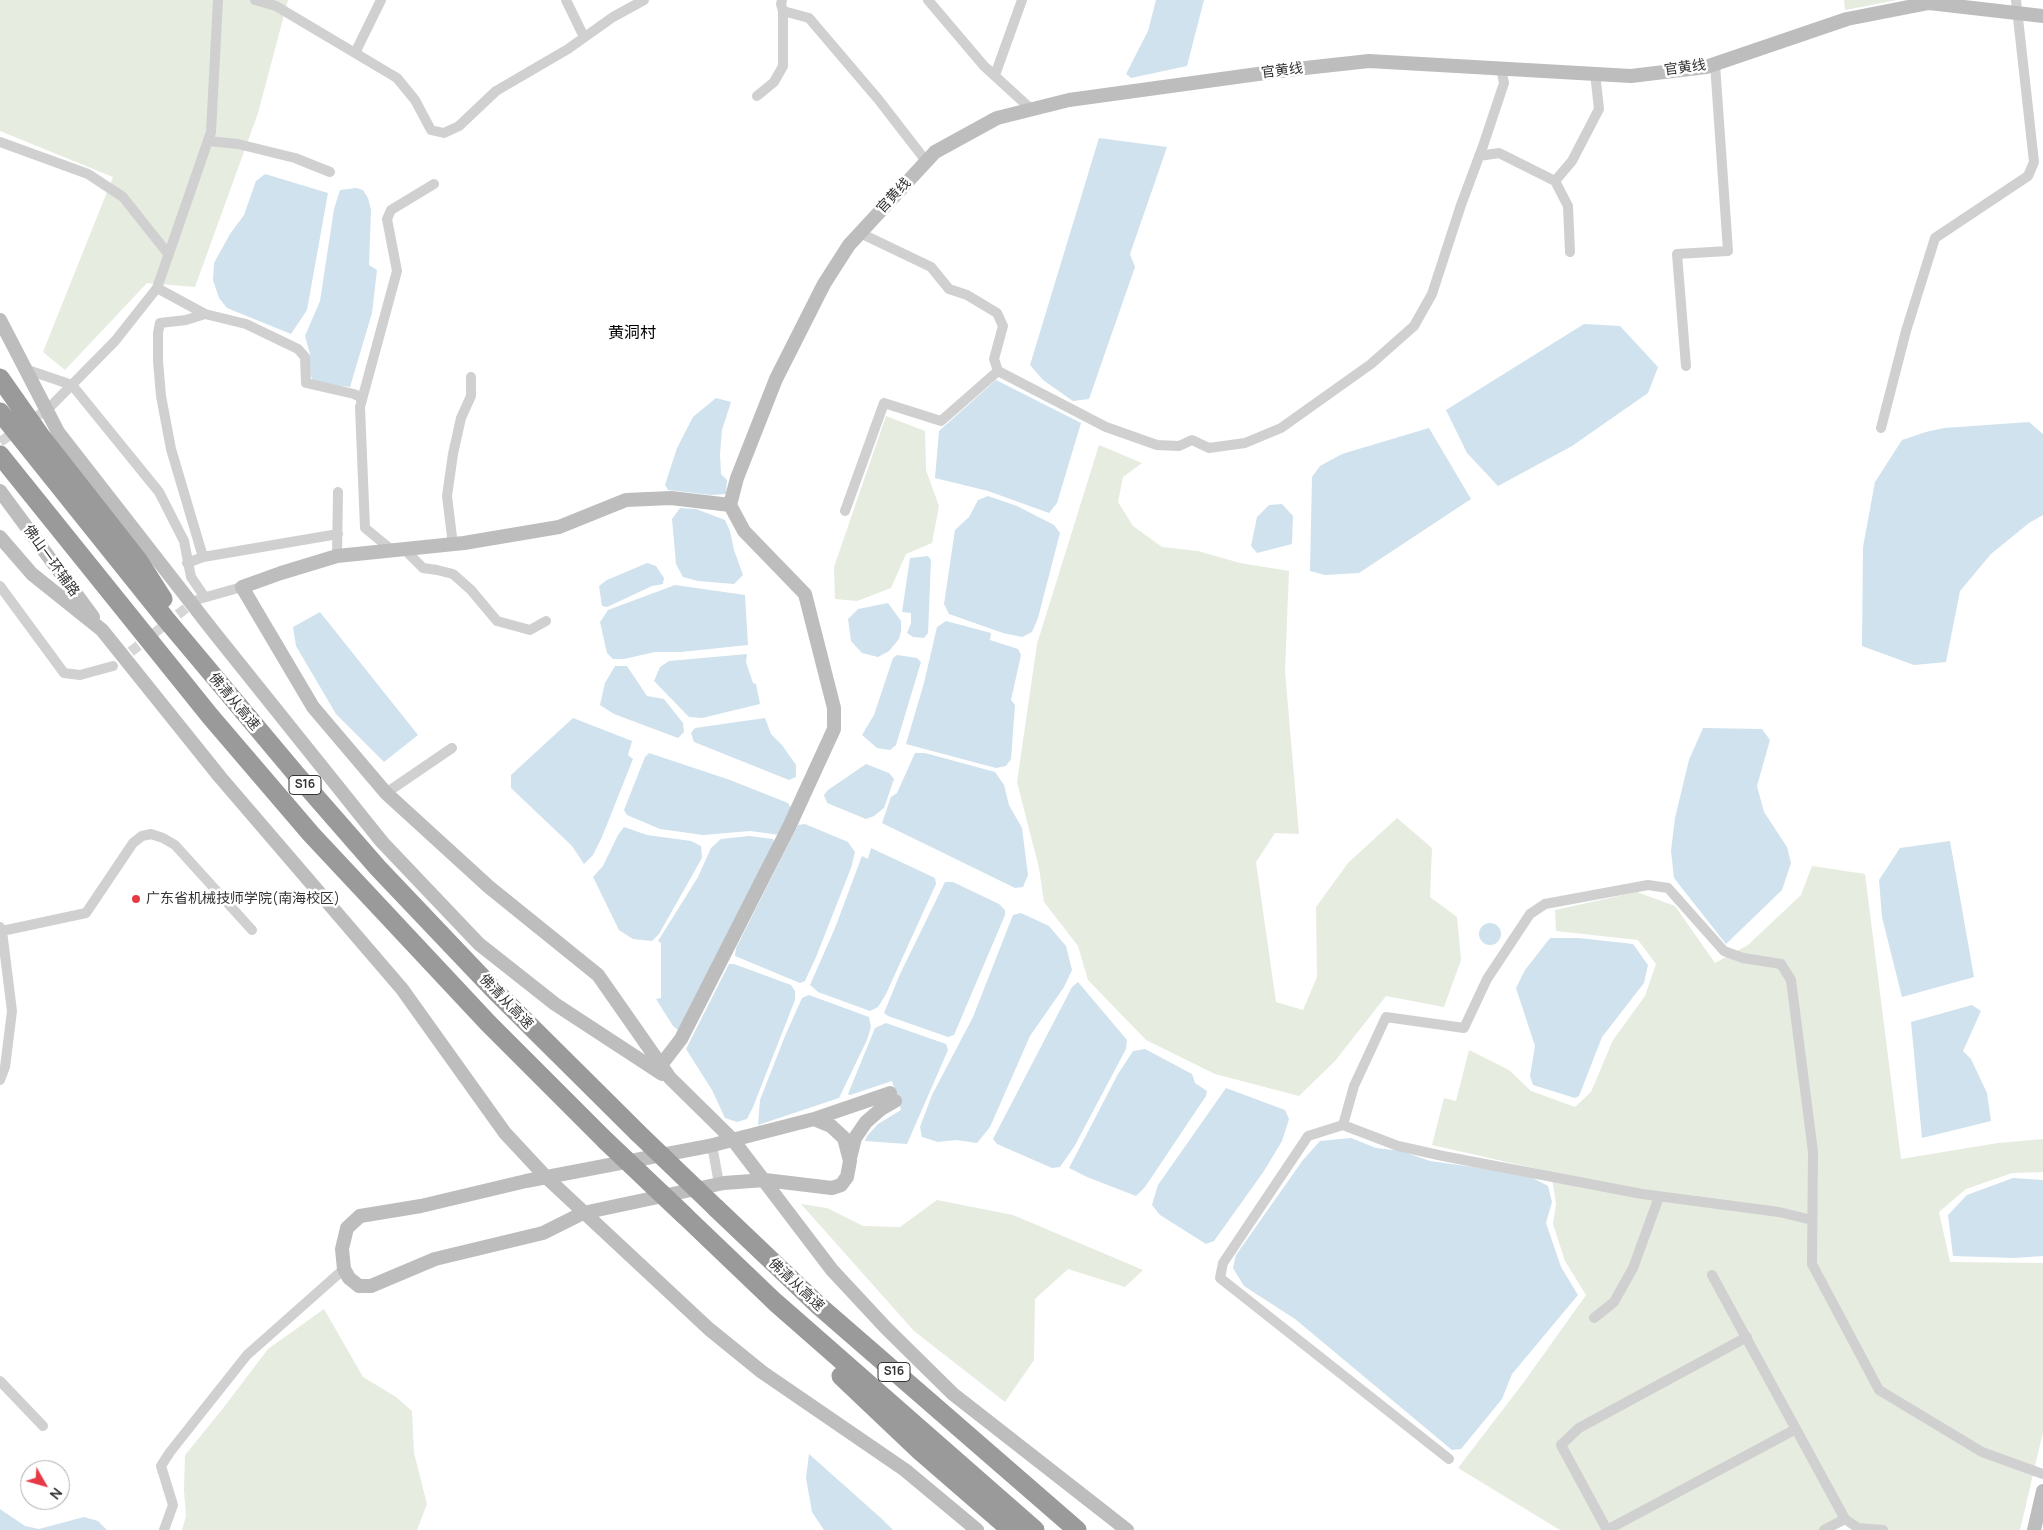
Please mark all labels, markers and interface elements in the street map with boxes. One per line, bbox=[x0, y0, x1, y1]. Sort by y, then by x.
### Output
street label: 官黄线 bbox=[1663, 57, 1707, 79]
street label: 官黄线 bbox=[1260, 60, 1304, 82]
street label: 官黄线 bbox=[874, 175, 914, 217]
district label: 黄洞村 bbox=[608, 324, 656, 344]
street label: 佛山一环辅路 bbox=[20, 522, 82, 600]
street label: 佛清从高速 bbox=[205, 670, 263, 734]
road number: S16 bbox=[289, 776, 321, 794]
place label: 广东省机械技师学院(南海校区) bbox=[146, 891, 340, 907]
marker: 广东省机械技师学院(南海校区) bbox=[130, 893, 142, 905]
street label: 佛清从高速 bbox=[476, 971, 536, 1033]
street label: 佛清从高速 bbox=[765, 1255, 827, 1315]
road number: S16 bbox=[878, 1362, 910, 1381]
north arrow bbox=[20, 1460, 70, 1510]
text: N bbox=[46, 1484, 67, 1504]

